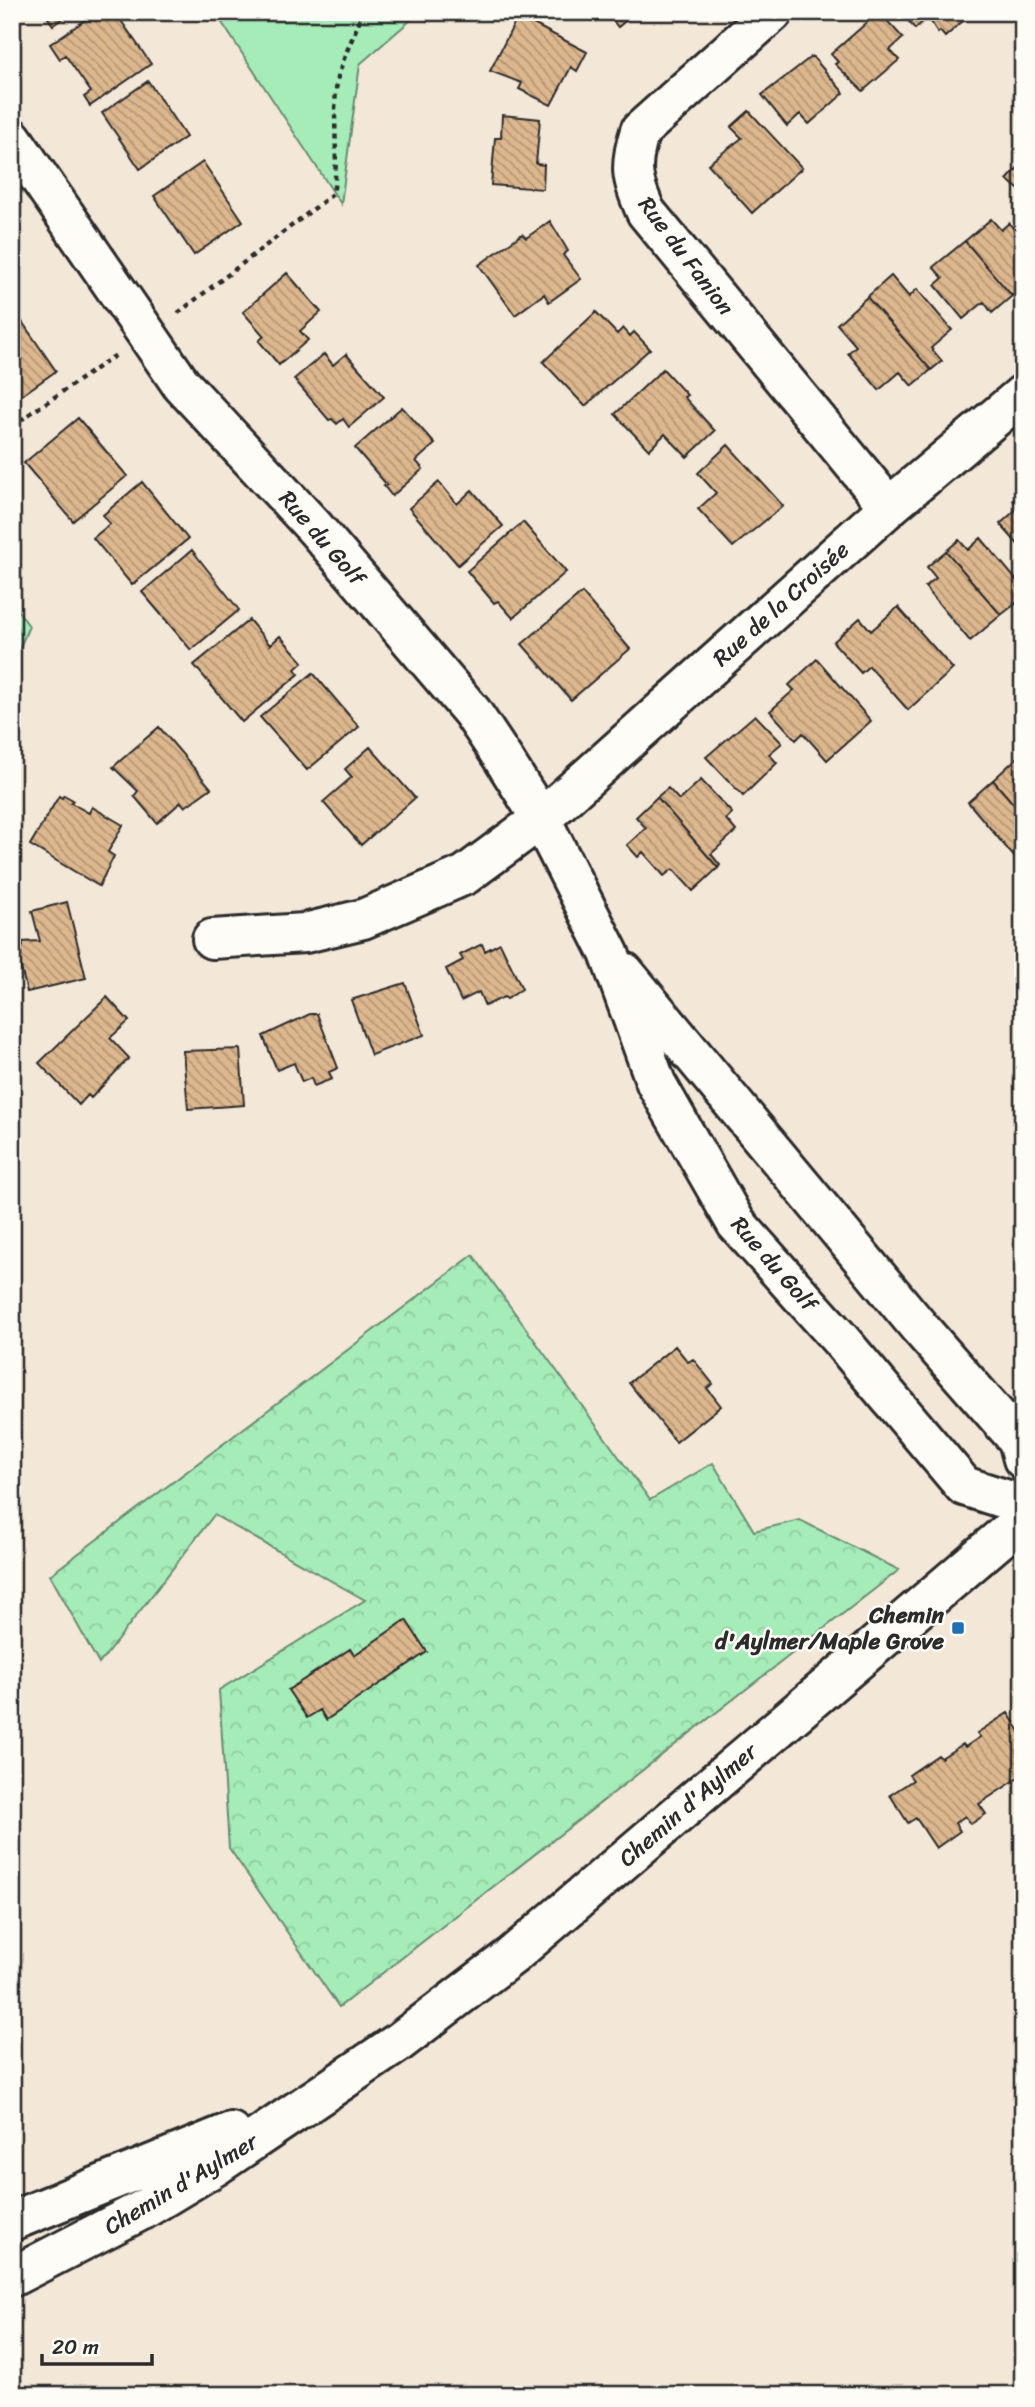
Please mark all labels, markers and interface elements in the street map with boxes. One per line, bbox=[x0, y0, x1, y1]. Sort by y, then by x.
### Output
street label: Rue du Fanion bbox=[627, 187, 745, 325]
street label: Rue du Golf bbox=[268, 480, 377, 597]
street label: Rue de la Croisée bbox=[703, 531, 859, 677]
street label: Rue du Golf bbox=[720, 1206, 829, 1323]
place label: Chemin d'Aylmer/Maple Grove bbox=[715, 1595, 945, 1662]
marker: Chemin d'Aylmer/Maple Grove bbox=[950, 1620, 966, 1636]
street label: Chemin d'Aylmer bbox=[609, 1731, 768, 1878]
street label: Chemin d'Aylmer bbox=[96, 2121, 267, 2246]
scale bar bbox=[42, 2323, 152, 2367]
text: 20 m bbox=[52, 2328, 99, 2366]

